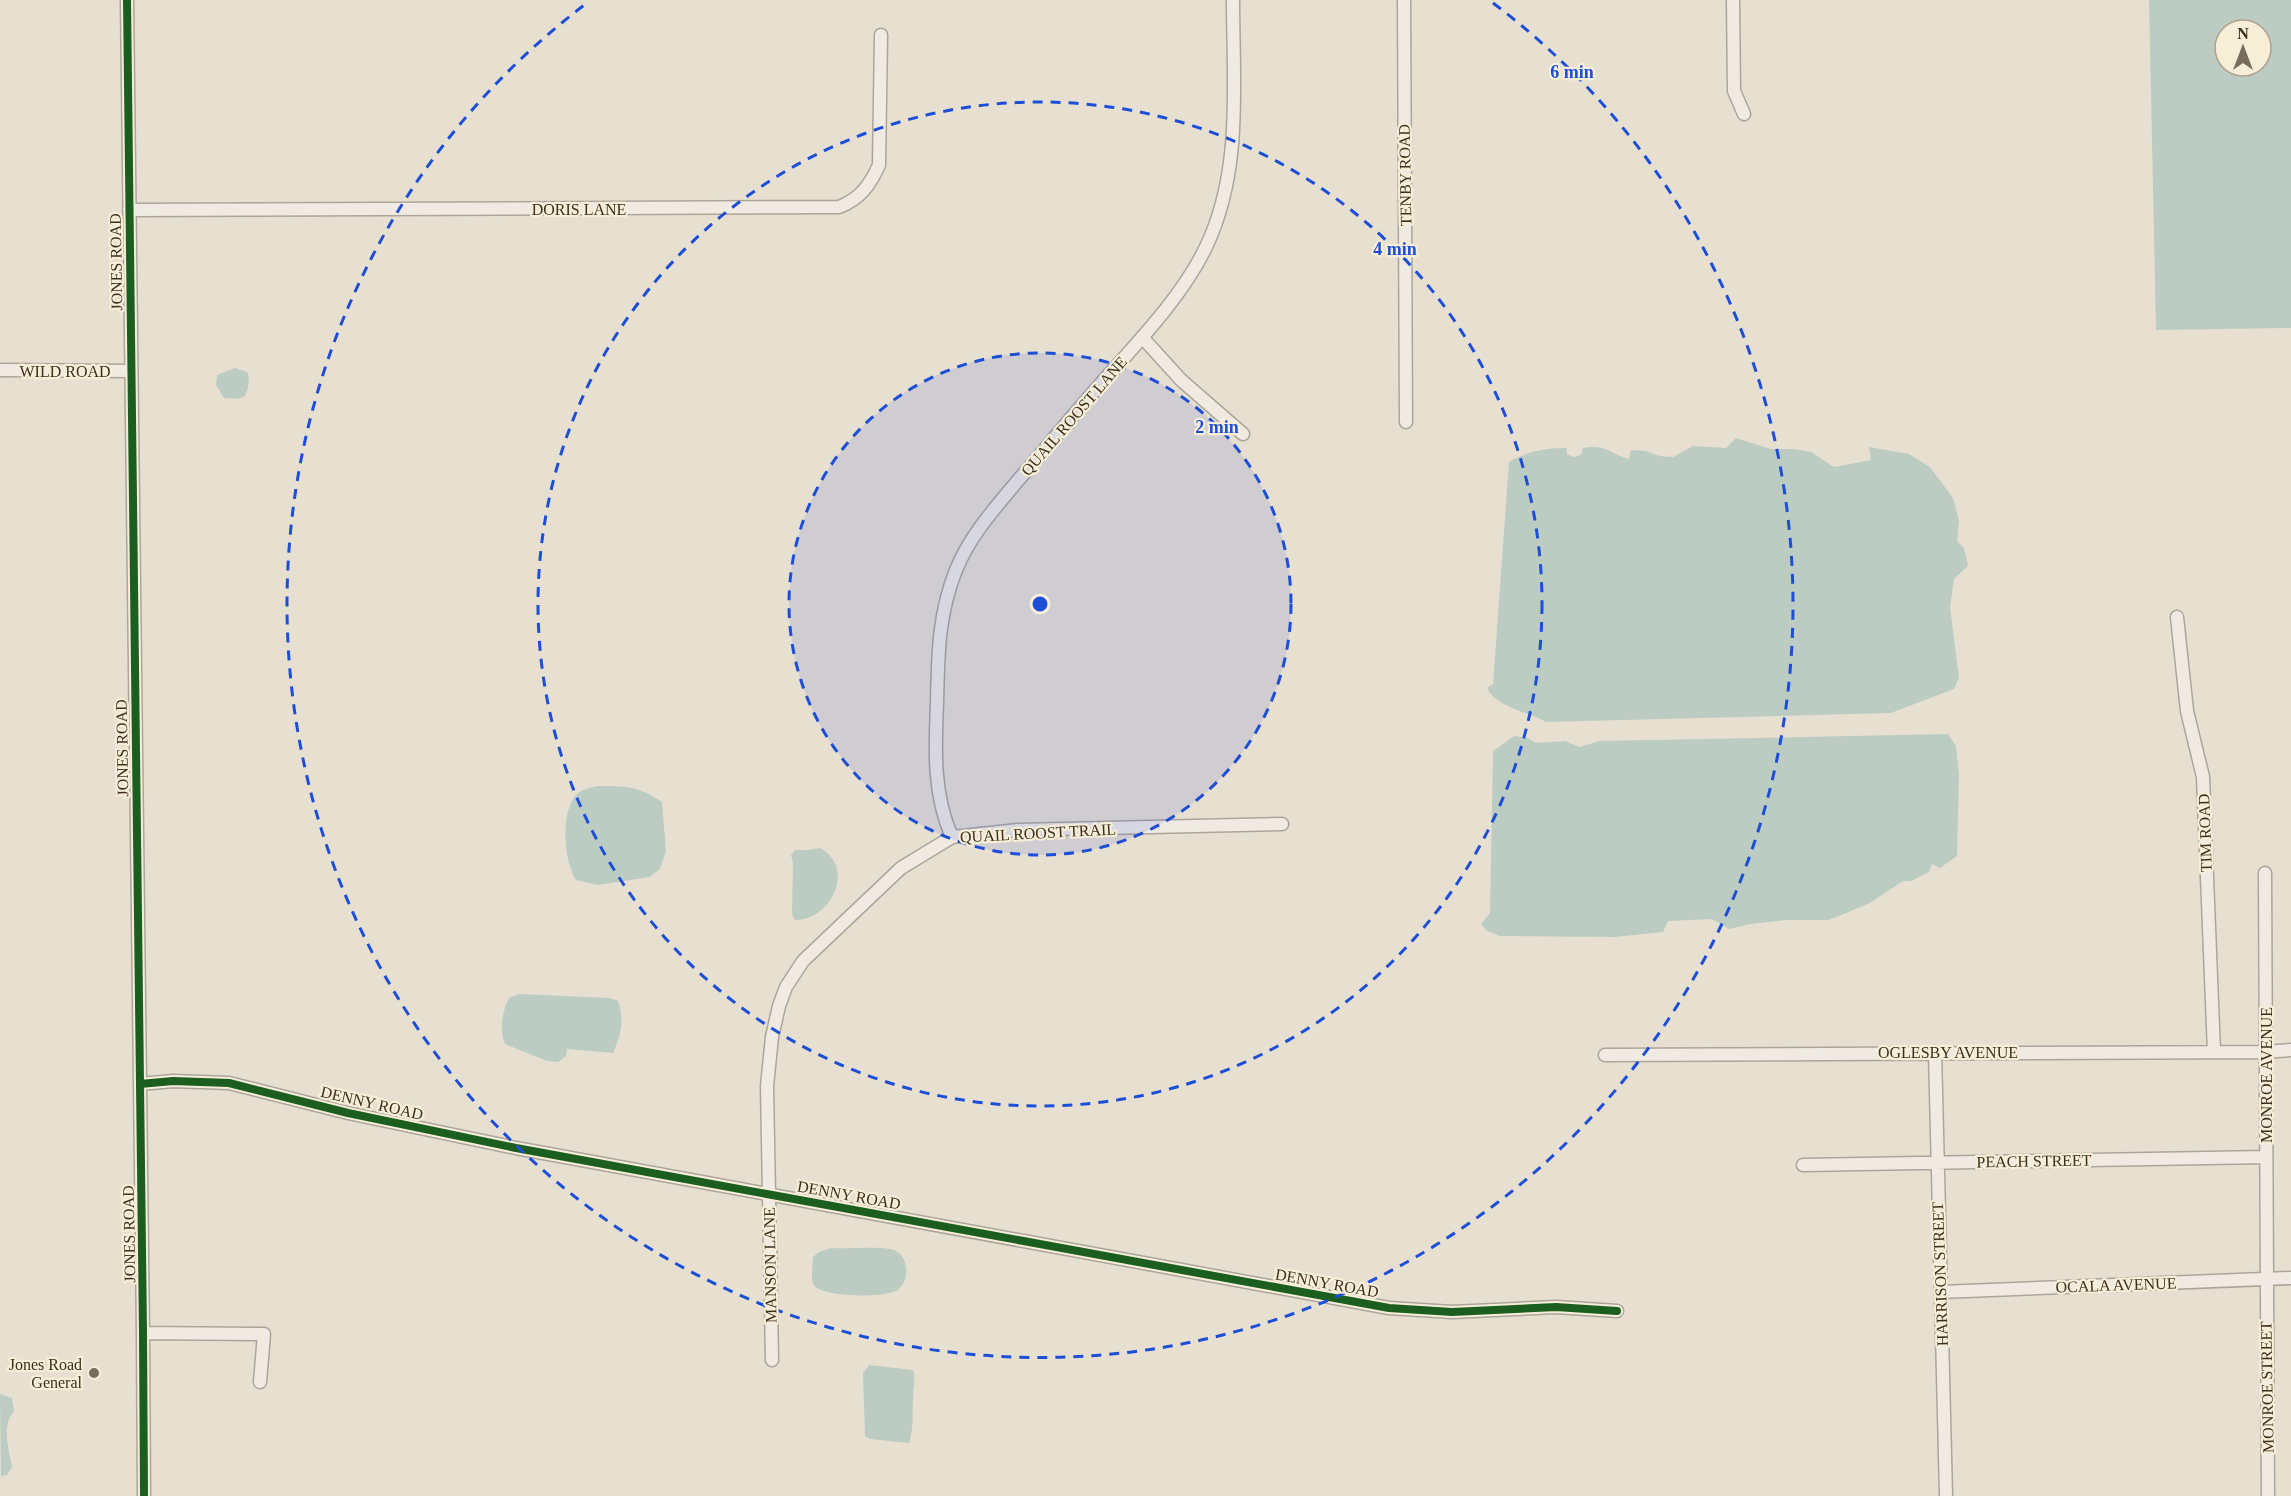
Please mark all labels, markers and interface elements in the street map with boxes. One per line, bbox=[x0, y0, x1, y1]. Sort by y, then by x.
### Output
north arrow bbox=[2213, 18, 2273, 78]
text: N bbox=[2237, 25, 2249, 42]
text: 6 min bbox=[1550, 62, 1594, 82]
street label: TENBY ROAD bbox=[1396, 124, 1414, 226]
street label: DORIS LANE bbox=[532, 201, 626, 218]
street label: JONES ROAD bbox=[107, 213, 125, 311]
text: 4 min bbox=[1373, 239, 1417, 259]
street label: QUAIL ROOST LANE bbox=[1018, 353, 1130, 479]
street label: WILD ROAD bbox=[19, 363, 111, 380]
text: 2 min bbox=[1195, 417, 1239, 437]
centre of rings bbox=[1030, 594, 1050, 614]
street label: JONES ROAD bbox=[113, 699, 131, 797]
street label: TIM ROAD bbox=[2195, 793, 2215, 873]
street label: QUAIL ROOST TRAIL bbox=[960, 820, 1116, 846]
street label: MONROE AVENUE bbox=[2258, 1007, 2275, 1143]
street label: OGLESBY AVENUE bbox=[1878, 1044, 2018, 1061]
street label: DENNY ROAD bbox=[319, 1083, 425, 1123]
street label: PEACH STREET bbox=[1976, 1151, 2092, 1171]
street label: DENNY ROAD bbox=[796, 1178, 902, 1212]
street label: JONES ROAD bbox=[120, 1185, 138, 1283]
street label: HARRISON STREET bbox=[1929, 1201, 1951, 1346]
street label: MANSON LANE bbox=[760, 1207, 780, 1323]
street label: DENNY ROAD bbox=[1274, 1266, 1380, 1300]
street label: OCALA AVENUE bbox=[2055, 1274, 2177, 1296]
street label: MONROE STREET bbox=[2257, 1321, 2277, 1453]
place label: Jones Road General bbox=[9, 1356, 83, 1391]
marker: Jones Road General bbox=[87, 1366, 101, 1380]

